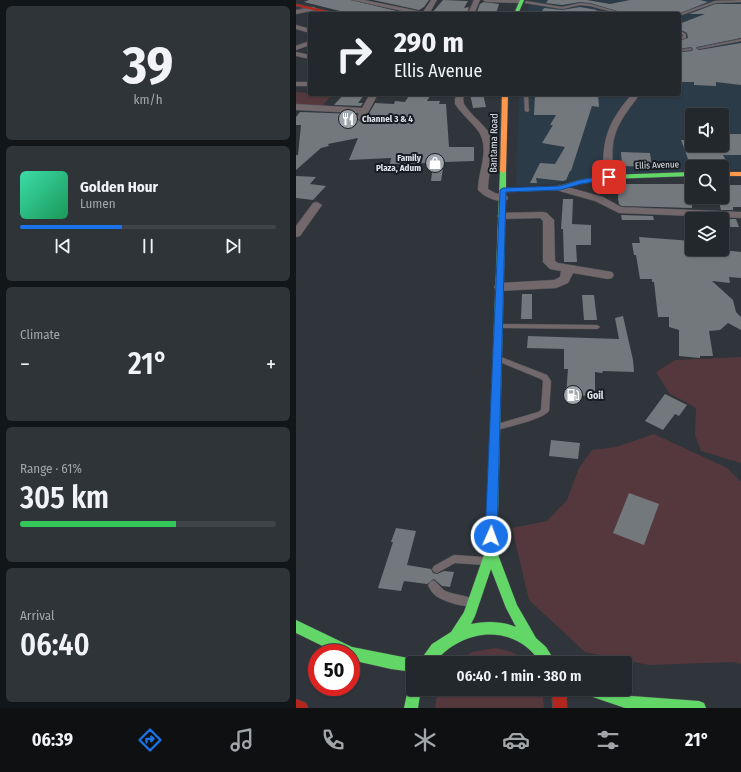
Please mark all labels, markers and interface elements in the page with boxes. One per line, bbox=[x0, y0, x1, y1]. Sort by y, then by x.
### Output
text: 290 m bbox=[394, 26, 464, 59]
icon: right bbox=[328, 28, 380, 80]
text: 39 bbox=[122, 34, 174, 97]
text: Ellis Avenue bbox=[394, 60, 482, 82]
text: km/h bbox=[134, 92, 163, 107]
restaurant icon: Channel 3 & 4 bbox=[337, 108, 359, 130]
map controls bbox=[685, 108, 729, 256]
button: sound bbox=[685, 108, 729, 152]
street label: Bantama Road bbox=[487, 113, 501, 173]
place label: Channel 3 & 4 bbox=[362, 114, 413, 124]
shop icon: Family Plaza, Adum bbox=[424, 152, 446, 174]
place label: Family Plaza, Adum bbox=[376, 153, 422, 173]
street label: Ellis Avenue bbox=[635, 159, 680, 171]
pin bbox=[592, 160, 626, 194]
button: search bbox=[685, 160, 729, 204]
icon: arrive bbox=[598, 166, 620, 188]
text: Golden Hour bbox=[80, 178, 158, 196]
text: Lumen bbox=[80, 196, 116, 211]
button: layers bbox=[685, 212, 729, 256]
icon: previous bbox=[52, 235, 74, 257]
icon: pause bbox=[137, 235, 159, 257]
icon: next bbox=[222, 235, 244, 257]
text: Climate bbox=[20, 327, 60, 342]
text: 21° bbox=[128, 346, 168, 382]
text: − bbox=[20, 351, 30, 378]
text: + bbox=[266, 351, 276, 378]
fuel station icon: Goil bbox=[562, 384, 584, 406]
place label: Goil bbox=[587, 390, 604, 402]
text: Range · 61% bbox=[20, 461, 82, 476]
text: 305 km bbox=[20, 480, 109, 516]
position arrow bbox=[470, 515, 512, 557]
text: Arrival bbox=[20, 608, 54, 623]
text: 06:40 bbox=[20, 627, 90, 663]
speed limit sign: 50 bbox=[308, 644, 360, 696]
text: 06:40 · 1 min · 380 m bbox=[457, 667, 581, 685]
icon: directions bbox=[136, 726, 164, 754]
icon: music bbox=[228, 726, 256, 754]
icon: phone bbox=[319, 726, 347, 754]
icon: climate bbox=[411, 726, 439, 754]
icon: car bbox=[502, 726, 530, 754]
icon: filters bbox=[594, 726, 622, 754]
text: 06:39 bbox=[32, 729, 73, 751]
text: 21° bbox=[685, 729, 709, 751]

